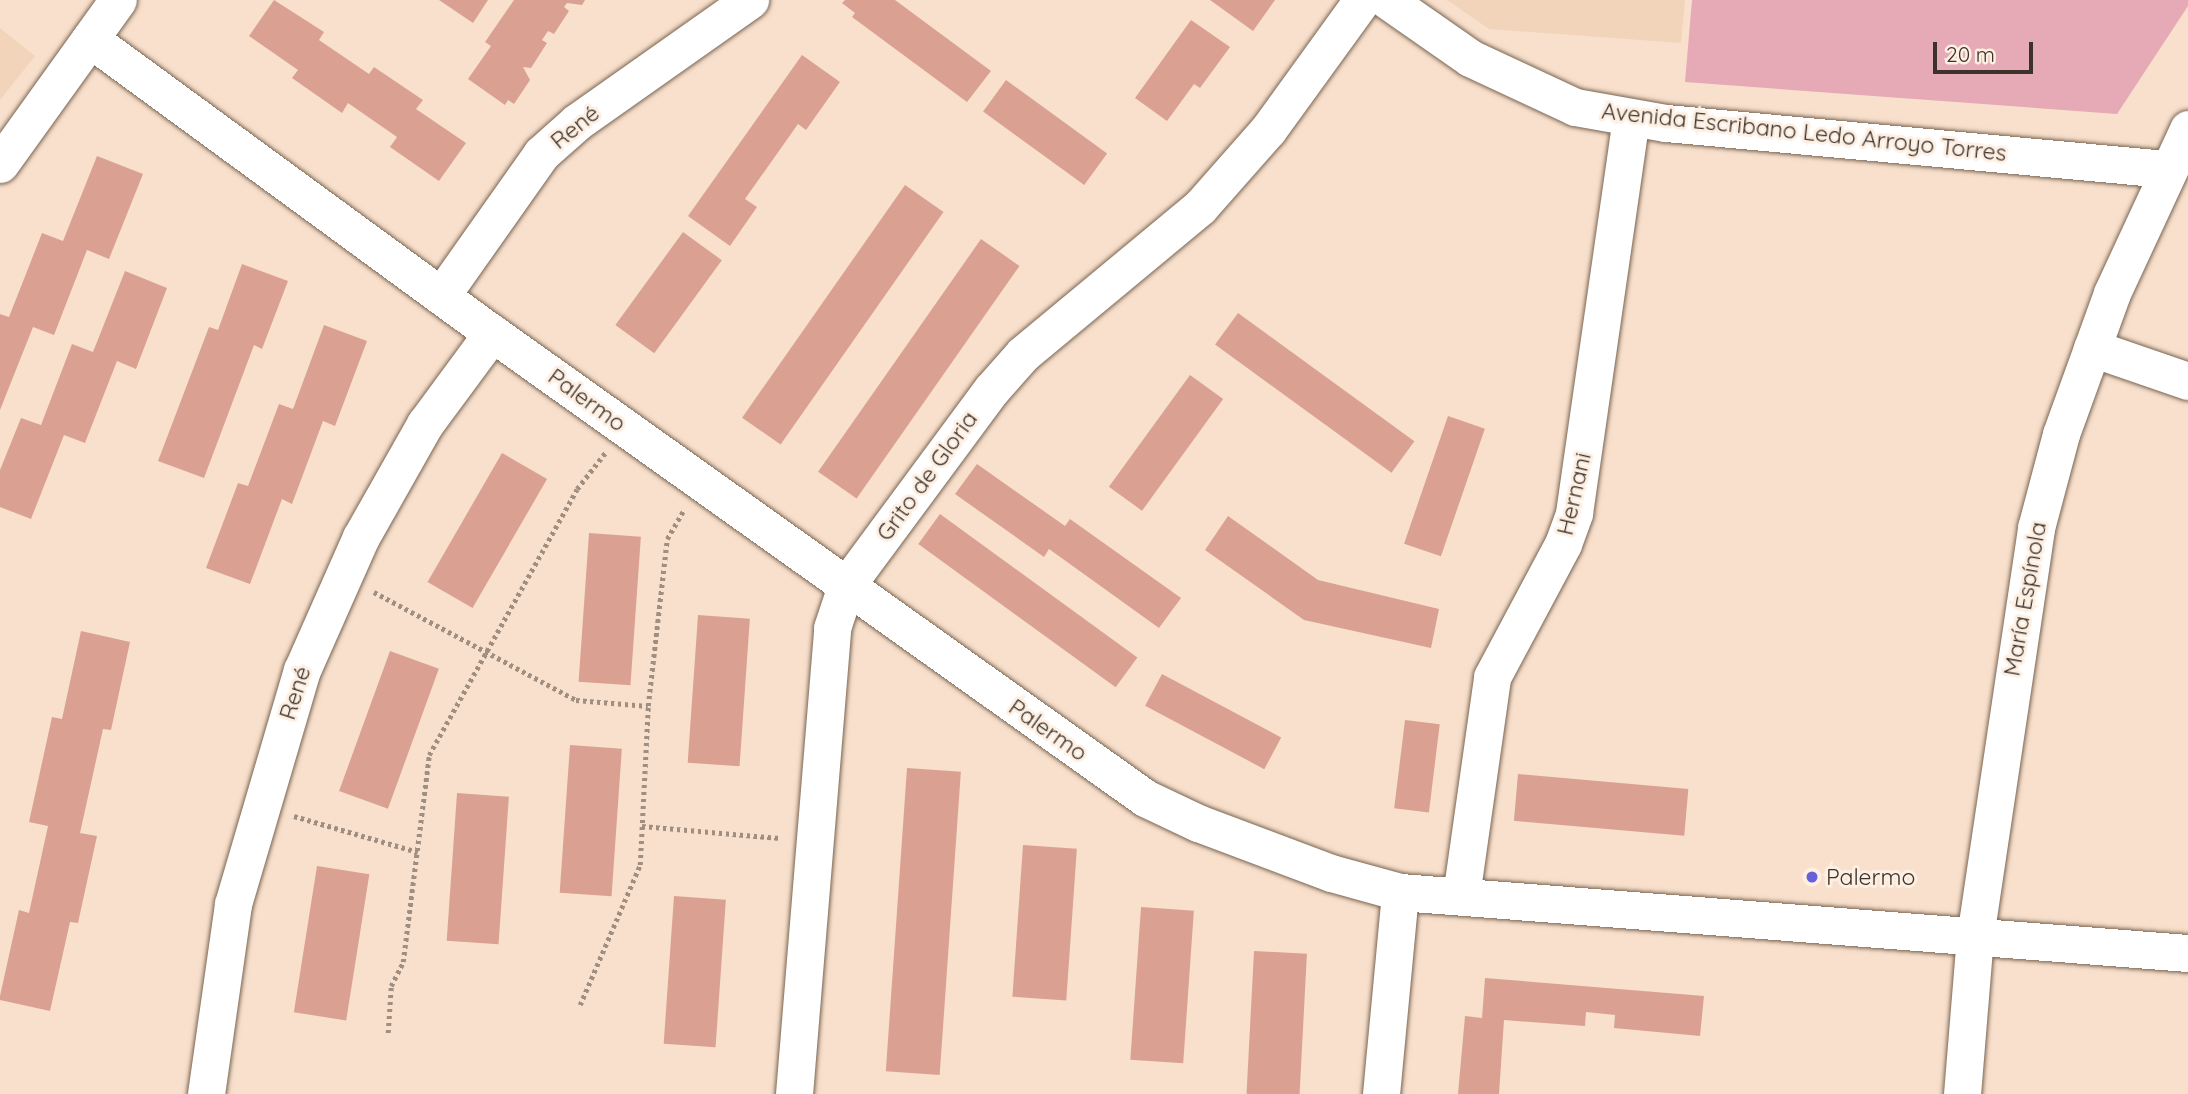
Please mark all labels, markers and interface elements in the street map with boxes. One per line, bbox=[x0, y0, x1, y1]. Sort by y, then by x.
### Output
scale bar bbox=[1936, 28, 2036, 72]
text: 20 m bbox=[1946, 41, 1995, 67]
street label: Avenida Escribano Ledo Arroyo Torres bbox=[1600, 97, 2008, 167]
street label: René bbox=[545, 99, 605, 155]
street label: Palermo bbox=[543, 363, 631, 437]
street label: Grito de Gloria bbox=[871, 406, 983, 546]
street label: Hernani bbox=[1551, 450, 1597, 538]
street label: María Espínola bbox=[1998, 520, 2052, 678]
street label: René bbox=[273, 663, 317, 723]
street label: Palermo bbox=[1004, 693, 1092, 767]
place label: Palermo bbox=[1826, 863, 1915, 891]
marker: Palermo bbox=[1804, 869, 1820, 885]

